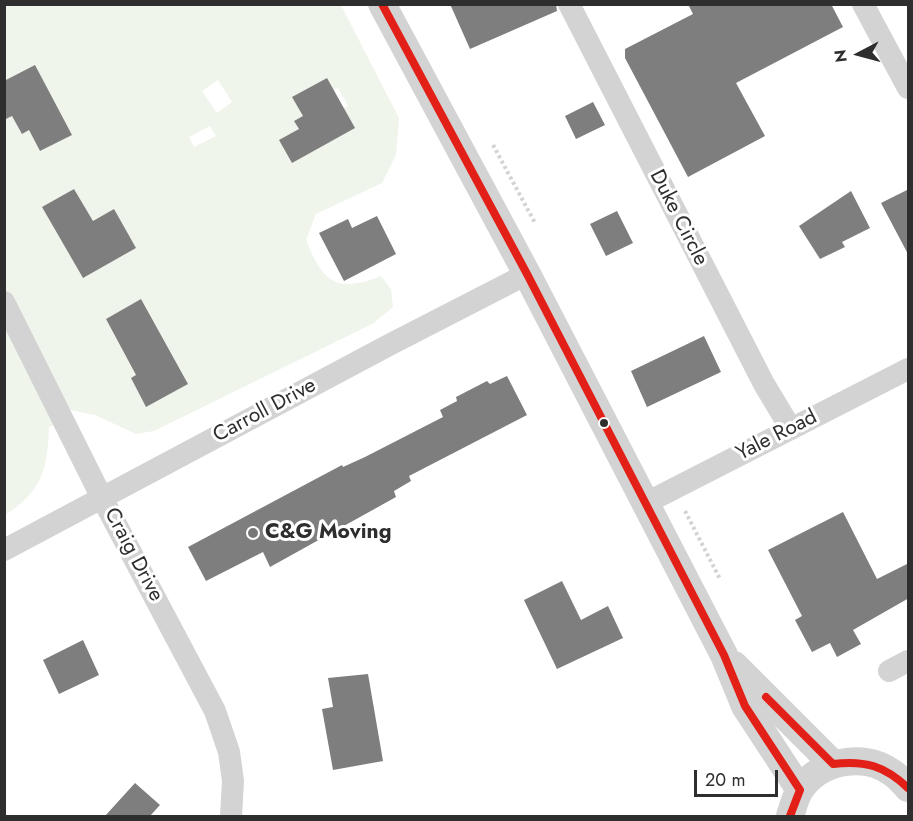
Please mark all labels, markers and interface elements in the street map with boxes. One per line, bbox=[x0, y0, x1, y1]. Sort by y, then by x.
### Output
north arrow bbox=[829, 24, 889, 84]
text: N bbox=[828, 48, 853, 63]
street label: Duke Circle bbox=[643, 166, 713, 270]
street label: Carroll Drive bbox=[209, 373, 321, 449]
street label: Yale Road bbox=[733, 405, 821, 467]
unlabelled marker bbox=[598, 417, 610, 429]
street label: Craig Drive bbox=[98, 504, 168, 606]
place label: C&G Moving bbox=[265, 520, 391, 546]
marker: C&G Moving bbox=[246, 526, 260, 540]
scale bar bbox=[697, 758, 781, 796]
text: 20 m bbox=[705, 767, 745, 793]

